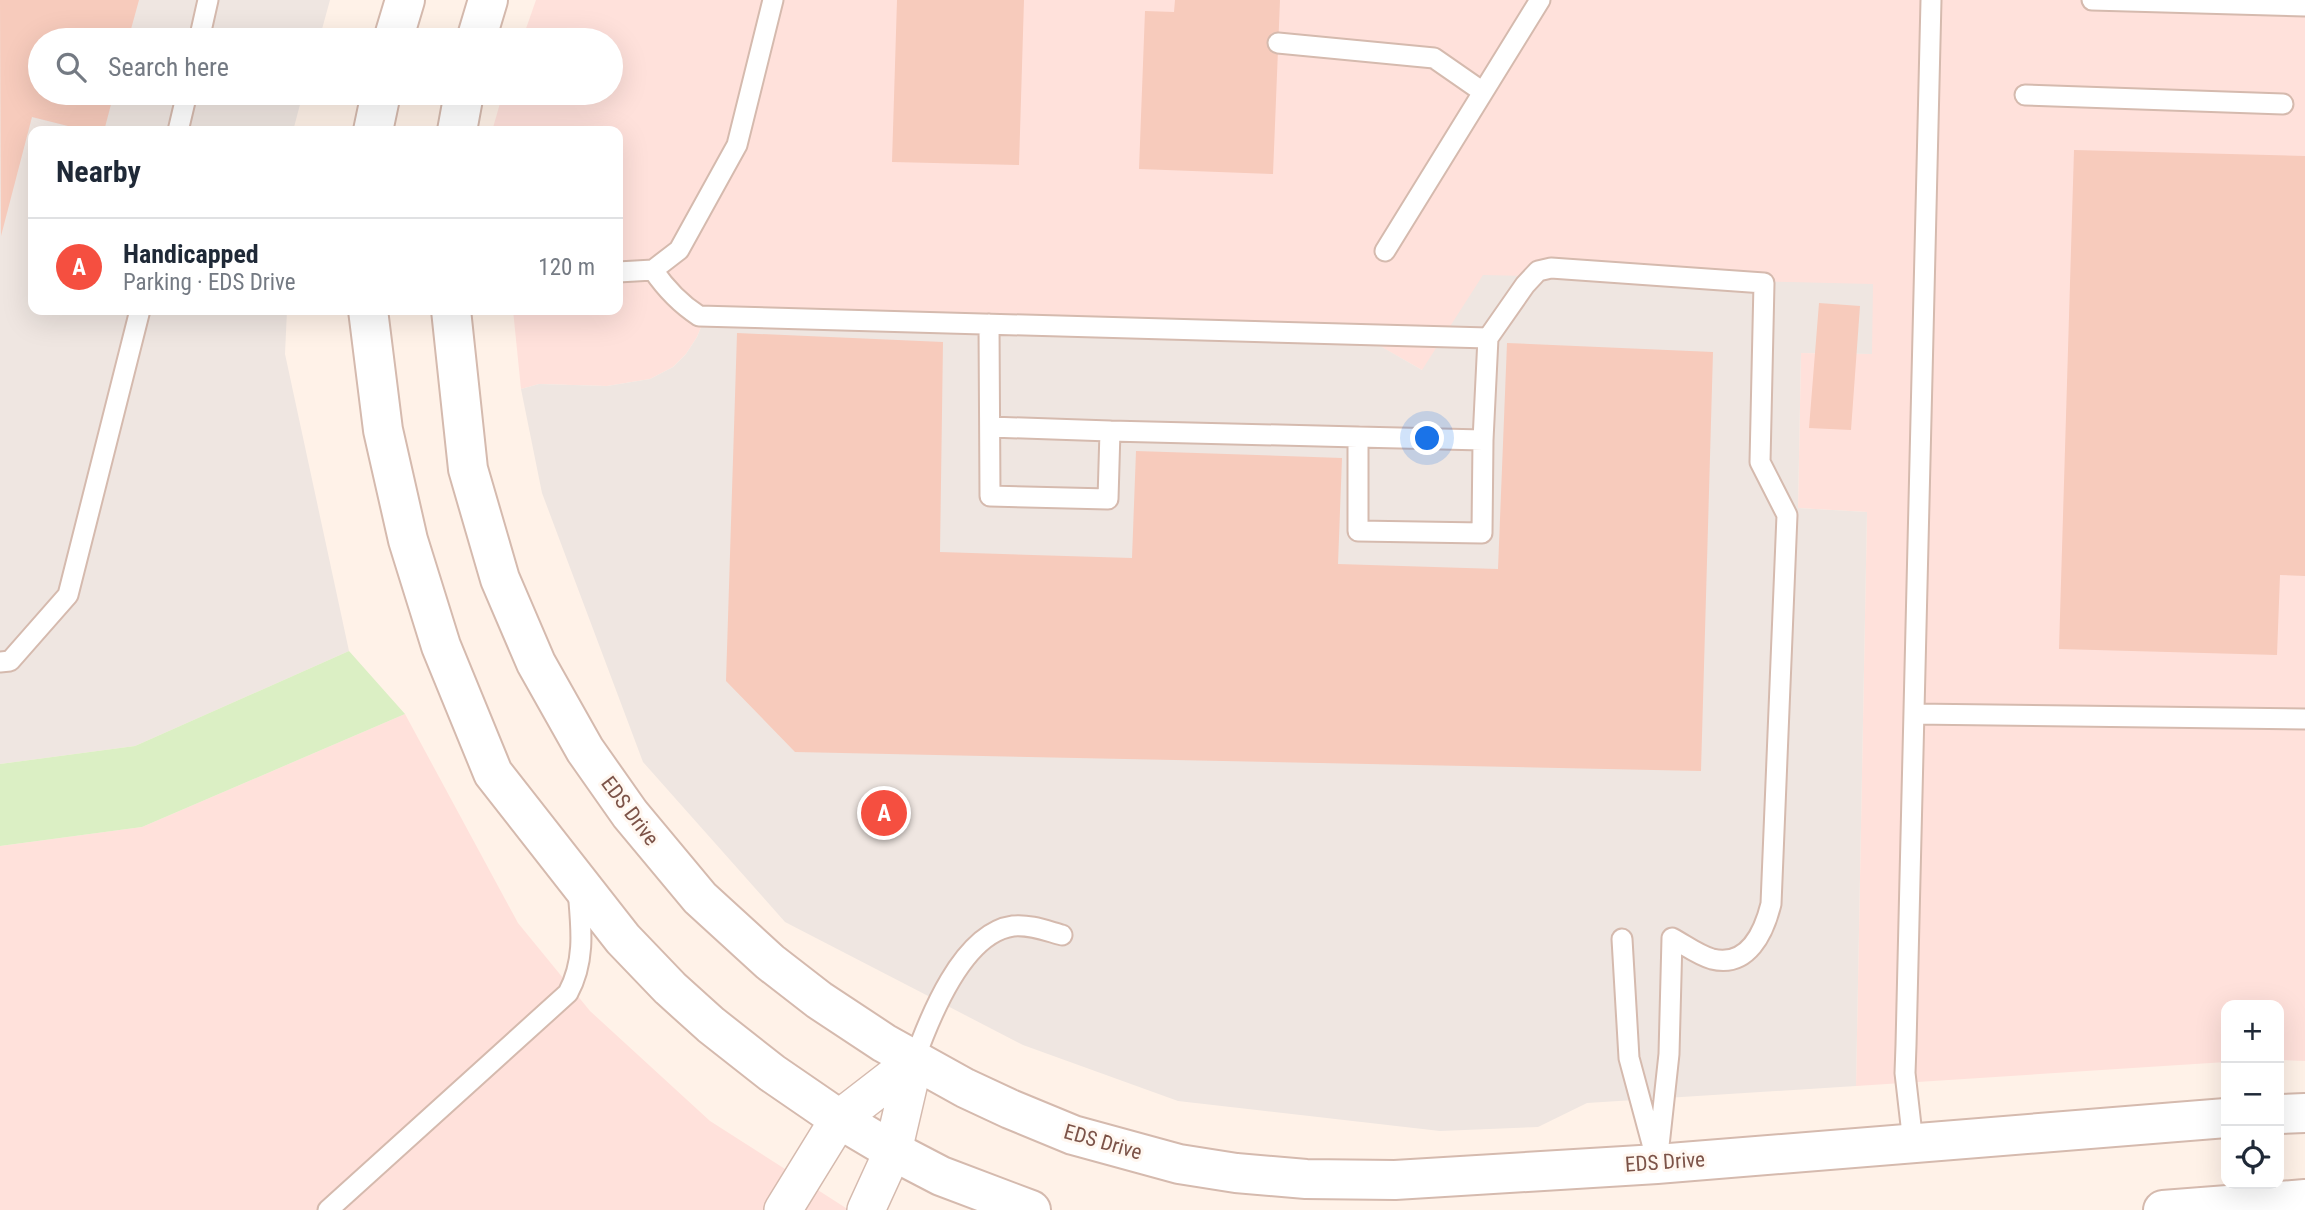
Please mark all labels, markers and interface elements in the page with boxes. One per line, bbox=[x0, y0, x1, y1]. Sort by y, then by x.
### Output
search box bbox=[28, 28, 623, 105]
icon: search bbox=[52, 48, 90, 86]
text: Search here bbox=[108, 52, 229, 82]
text: Nearby bbox=[56, 154, 141, 189]
text: Handicapped bbox=[123, 239, 259, 269]
text: A bbox=[72, 254, 86, 281]
text: 120 m bbox=[538, 254, 595, 281]
text: Parking · EDS Drive bbox=[123, 269, 296, 296]
your location bbox=[1410, 421, 1444, 455]
street label: EDS Drive bbox=[596, 772, 664, 850]
pin: A bbox=[861, 787, 907, 839]
map controls bbox=[2221, 1000, 2284, 1189]
button: + bbox=[2221, 1000, 2284, 1063]
button: − bbox=[2221, 1063, 2284, 1126]
street label: EDS Drive bbox=[1061, 1119, 1145, 1165]
button: locate bbox=[2221, 1126, 2284, 1189]
street label: EDS Drive bbox=[1624, 1147, 1706, 1177]

